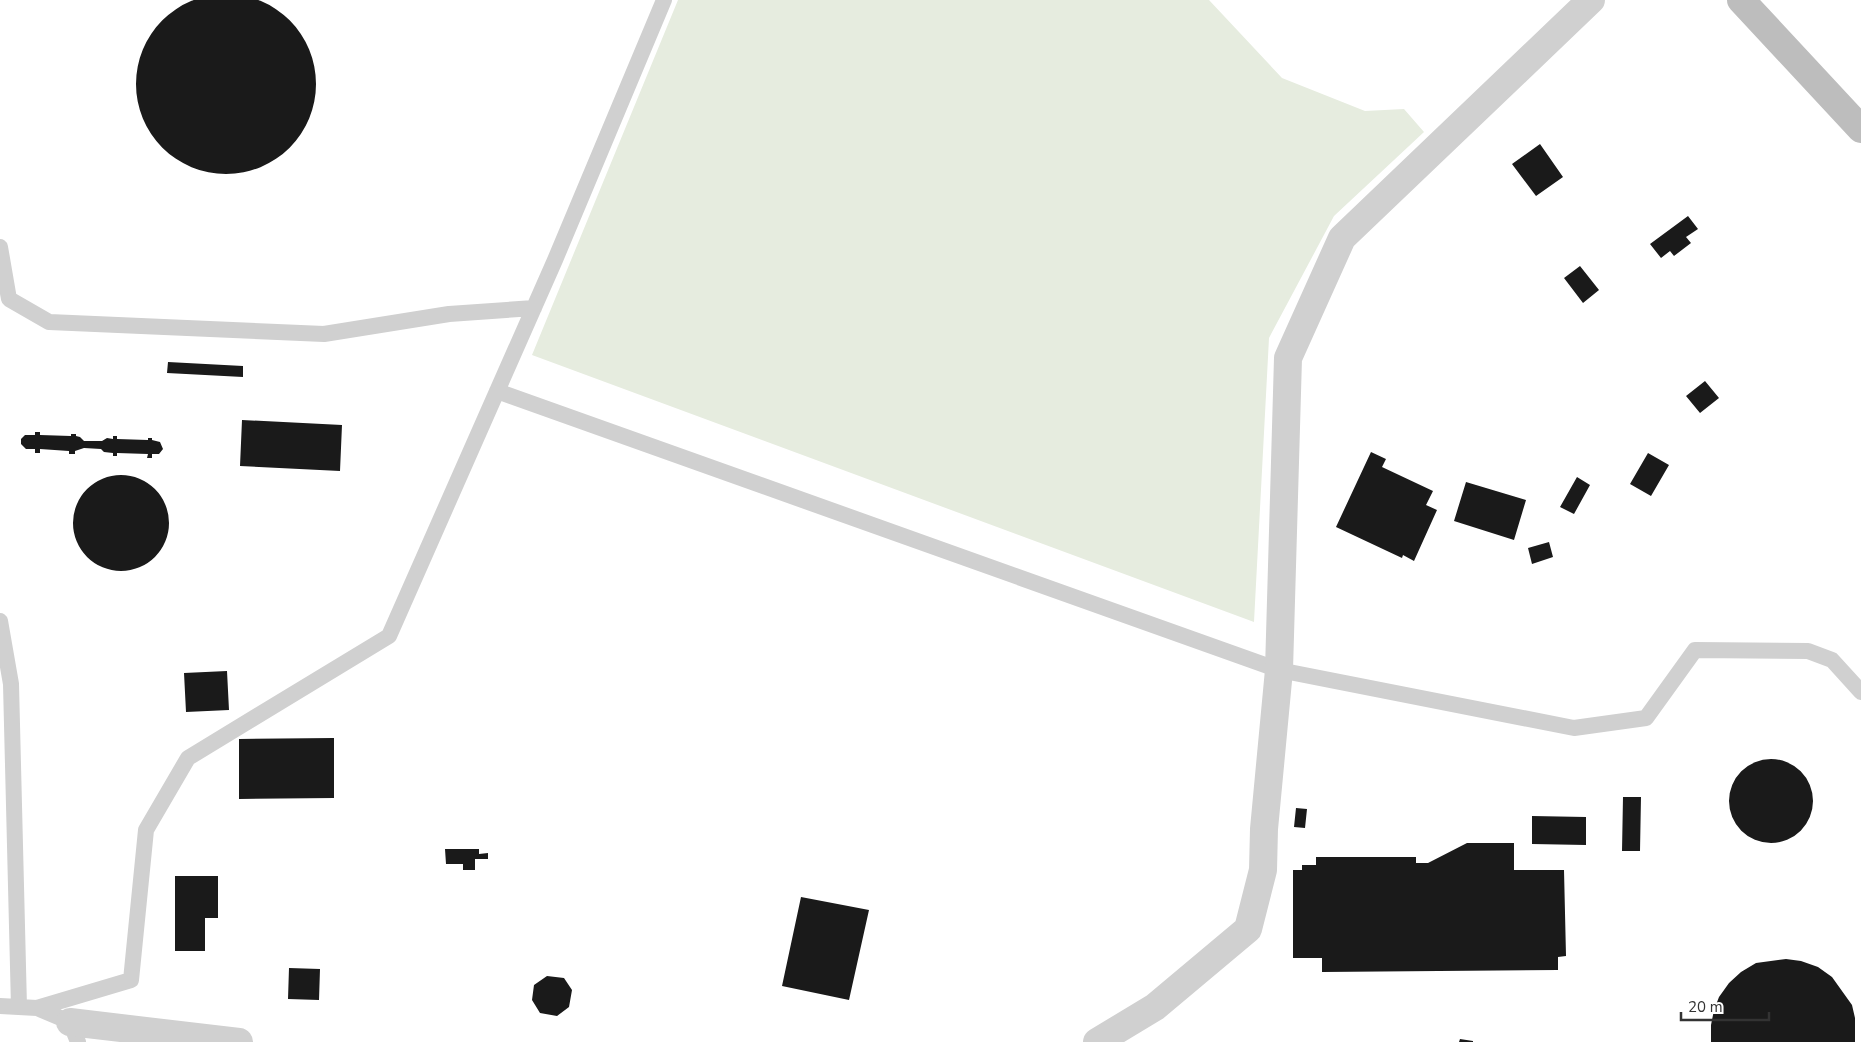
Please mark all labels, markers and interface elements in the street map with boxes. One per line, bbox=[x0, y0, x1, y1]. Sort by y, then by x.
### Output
scale bar bbox=[1681, 990, 1768, 1022]
text: 20 m bbox=[1688, 997, 1723, 1017]

